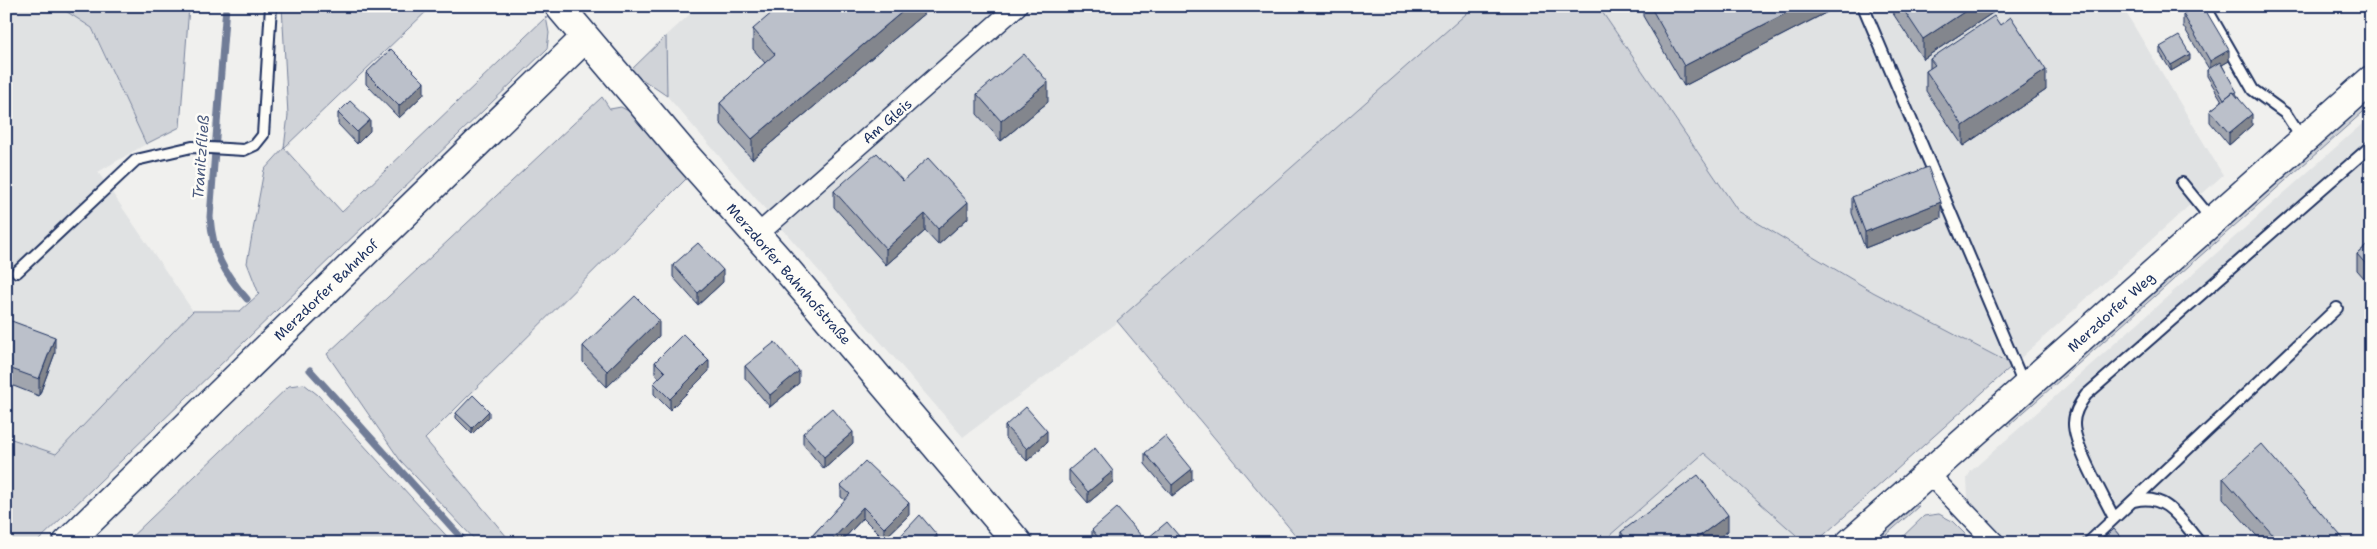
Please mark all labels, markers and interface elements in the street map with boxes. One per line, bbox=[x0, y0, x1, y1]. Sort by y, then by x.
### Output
street label: Am Gleis bbox=[858, 95, 916, 147]
water label: Tranitzfließ bbox=[188, 114, 214, 200]
street label: Merzdorfer Bahnhofstraße bbox=[723, 200, 855, 348]
street label: Merzdorfer Bahnhof bbox=[270, 235, 383, 344]
street label: Merzdorfer Weg bbox=[2064, 268, 2158, 356]

